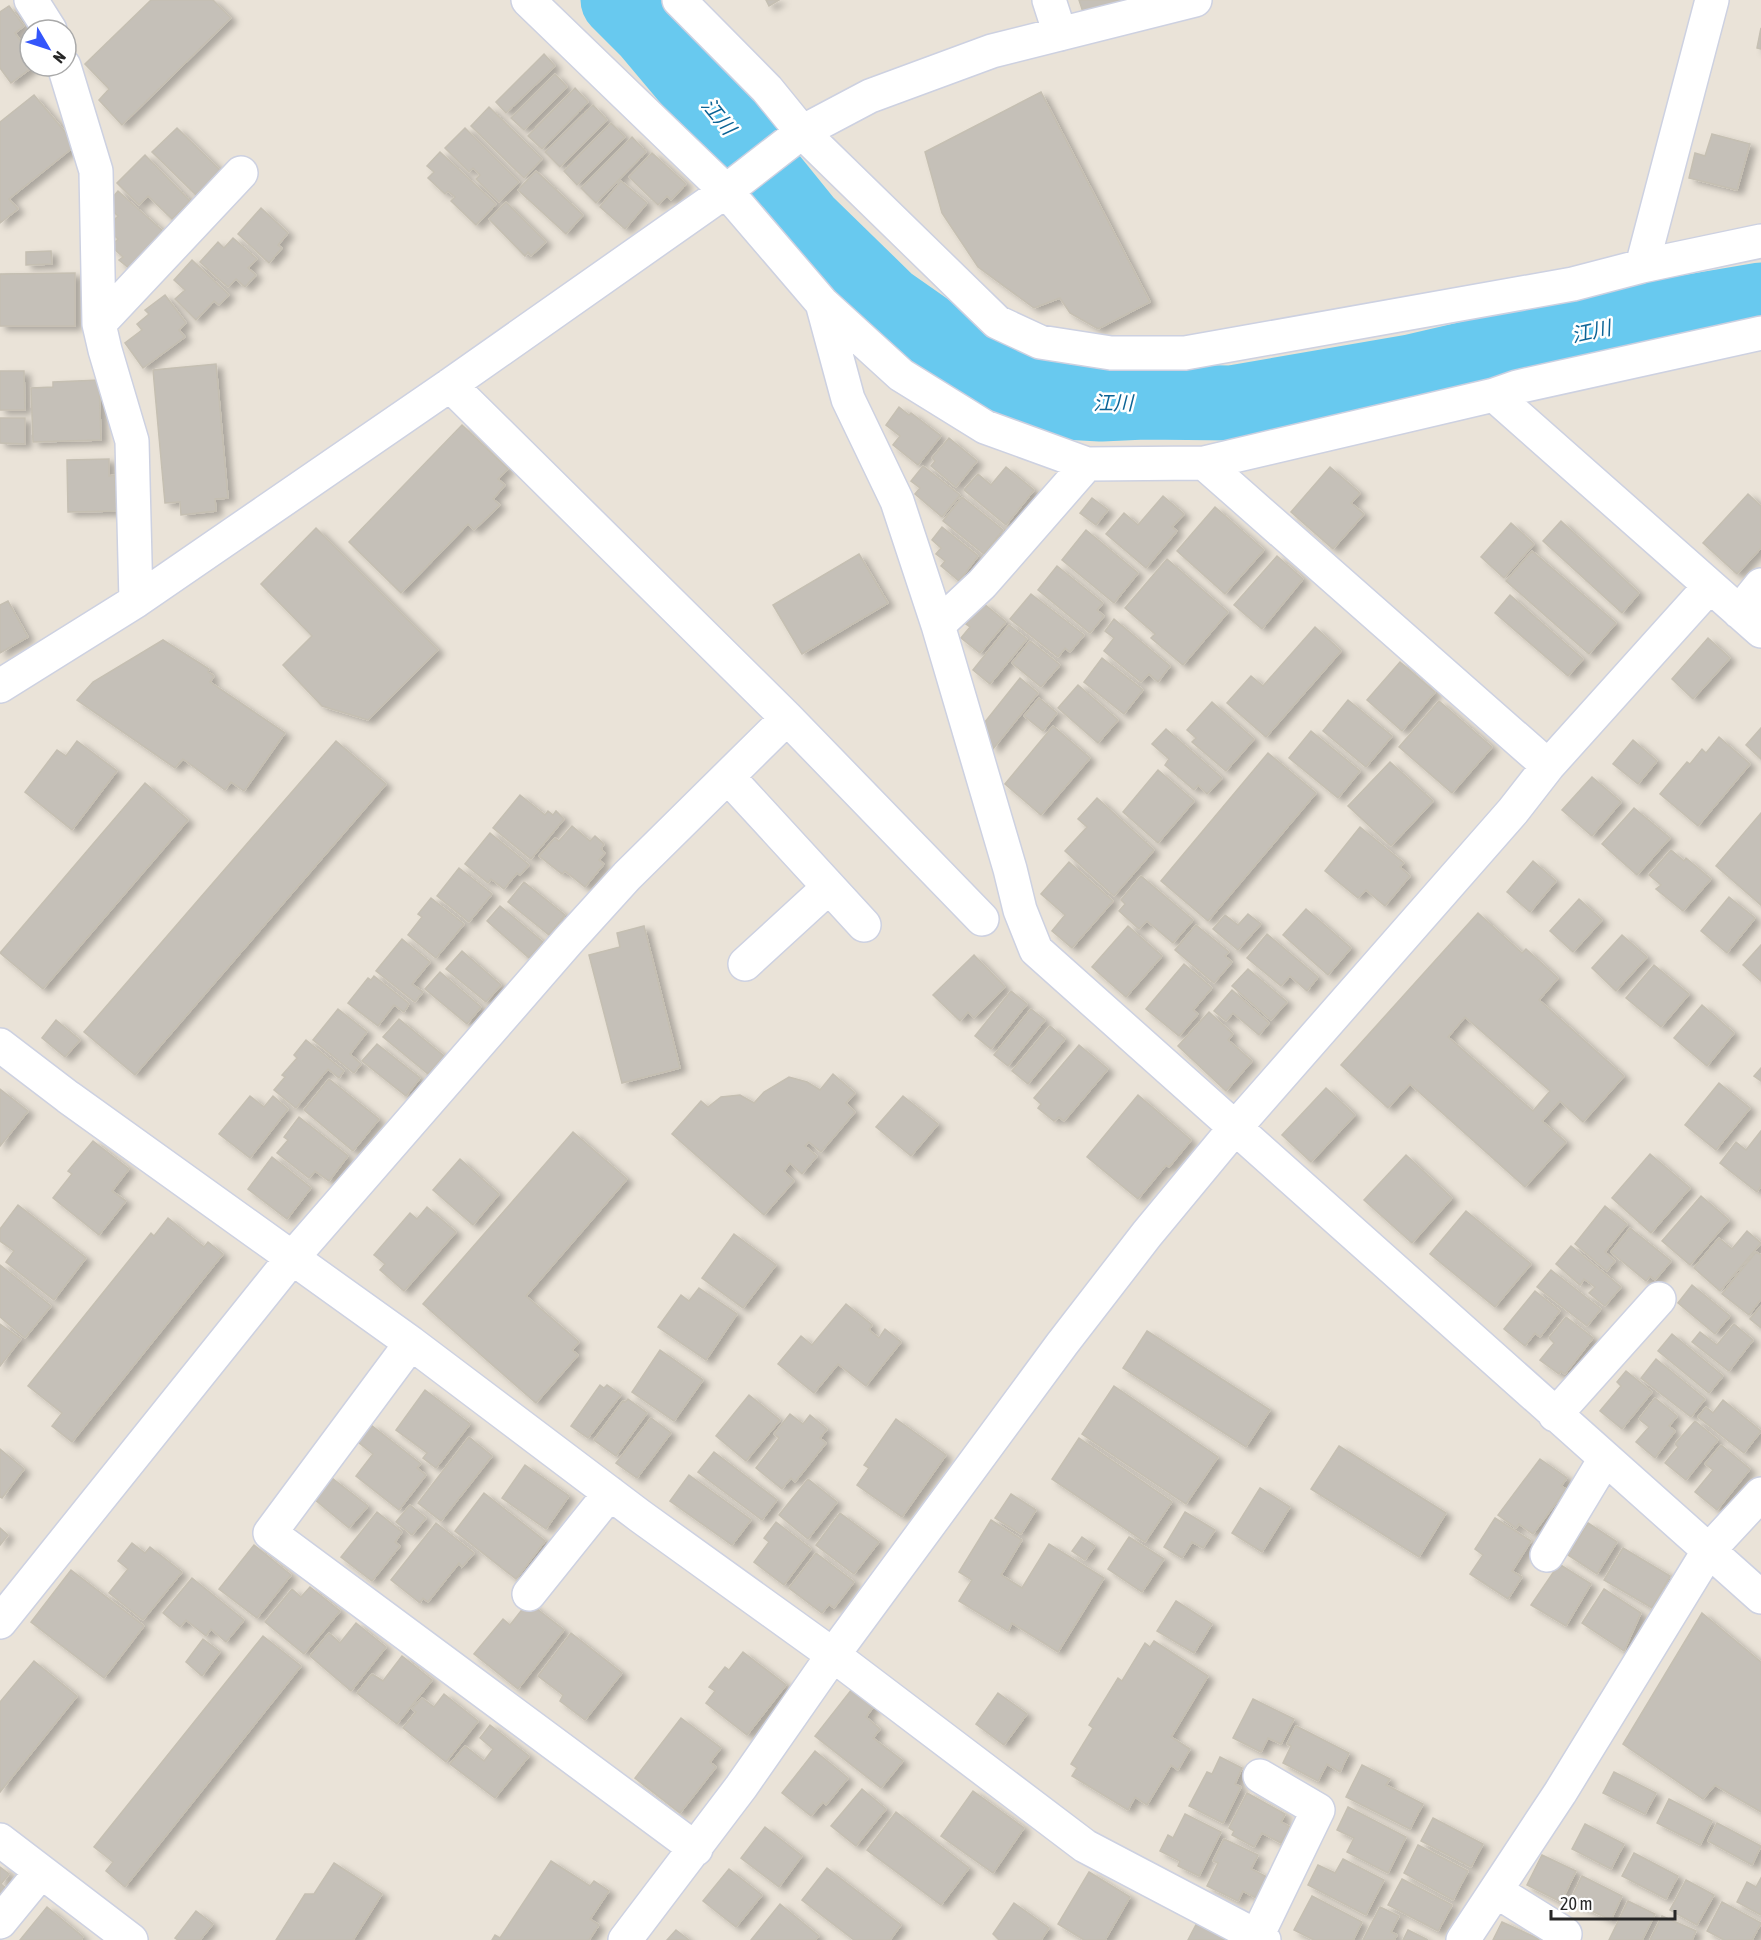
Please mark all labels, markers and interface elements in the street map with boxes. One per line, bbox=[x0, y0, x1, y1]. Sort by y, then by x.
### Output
north arrow bbox=[18, 18, 78, 78]
text: N bbox=[50, 48, 70, 67]
water label: 江川 bbox=[697, 93, 742, 140]
water label: 江川 bbox=[1569, 315, 1615, 346]
water label: 江川 bbox=[1093, 391, 1135, 414]
scale bar bbox=[1551, 1883, 1676, 1921]
text: 20 m bbox=[1560, 1893, 1592, 1914]

